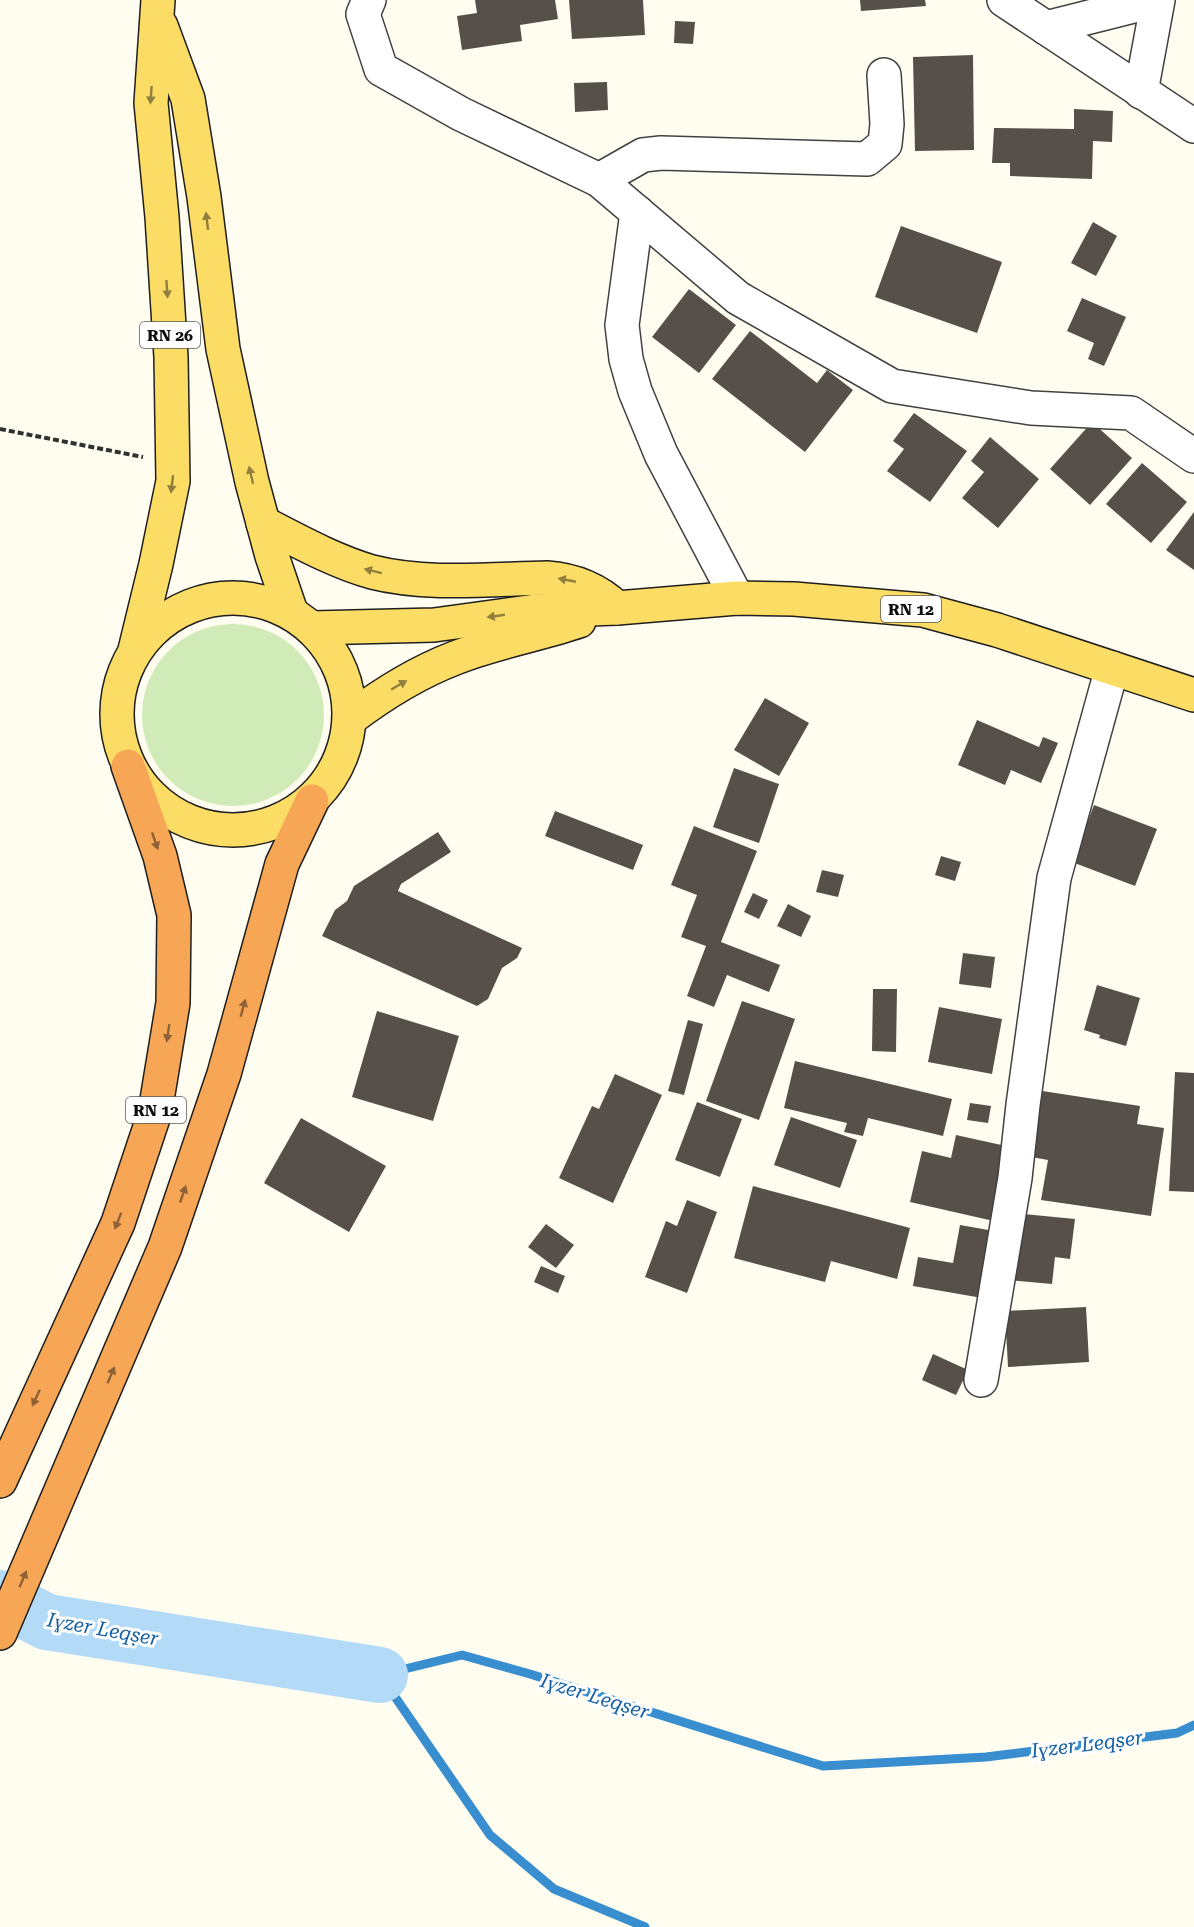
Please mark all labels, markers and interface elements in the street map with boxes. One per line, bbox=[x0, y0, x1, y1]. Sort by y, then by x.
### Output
one-way arrow bbox=[147, 85, 156, 104]
one-way arrow bbox=[202, 212, 212, 231]
one-way arrow bbox=[162, 279, 172, 298]
road number: RN 26 bbox=[140, 322, 200, 348]
one-way arrow bbox=[245, 466, 255, 485]
one-way arrow bbox=[167, 474, 176, 493]
one-way arrow bbox=[364, 566, 382, 576]
one-way arrow bbox=[557, 575, 576, 584]
road number: RN 12 bbox=[881, 596, 941, 622]
one-way arrow bbox=[486, 612, 505, 621]
one-way arrow bbox=[391, 679, 407, 690]
one-way arrow bbox=[150, 833, 160, 851]
one-way arrow bbox=[238, 999, 248, 1018]
one-way arrow bbox=[163, 1024, 172, 1043]
road number: RN 12 bbox=[126, 1097, 186, 1123]
one-way arrow bbox=[179, 1185, 189, 1203]
one-way arrow bbox=[113, 1212, 122, 1230]
one-way arrow bbox=[107, 1366, 116, 1384]
one-way arrow bbox=[32, 1390, 41, 1407]
one-way arrow bbox=[19, 1570, 28, 1588]
water label: Iɣzer Leqṣer bbox=[44, 1607, 161, 1651]
water label: Iɣzer Leqṣer bbox=[537, 1668, 653, 1724]
water label: Iɣzer Leqṣer bbox=[1029, 1725, 1145, 1763]

